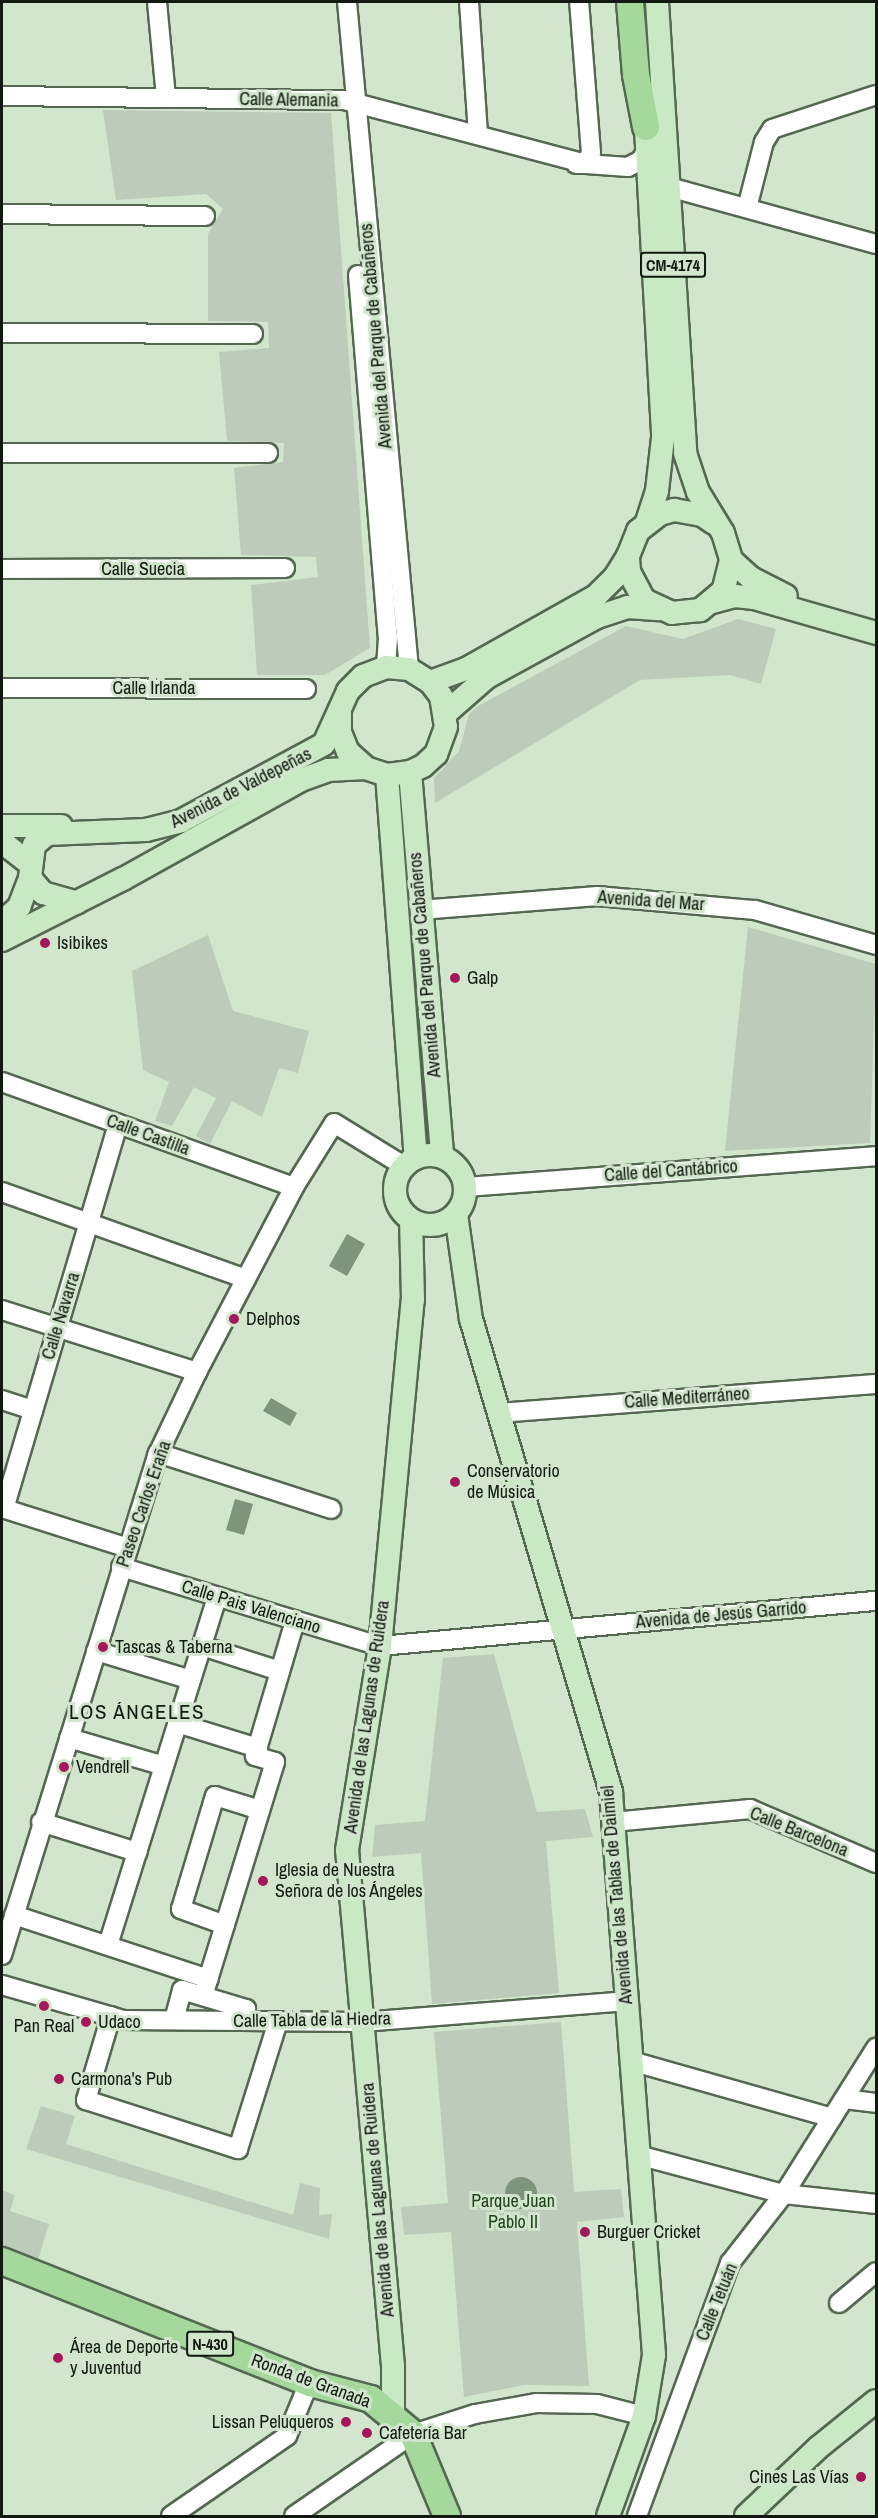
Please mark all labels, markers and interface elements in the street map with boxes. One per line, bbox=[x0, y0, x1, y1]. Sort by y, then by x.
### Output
street label: Calle Alemania bbox=[239, 88, 339, 112]
street label: Avenida del Parque de Cabañeros bbox=[355, 222, 397, 450]
road number: CM-4174 bbox=[640, 252, 706, 278]
street label: Calle Suecia bbox=[101, 558, 185, 580]
street label: Calle Irlanda bbox=[113, 677, 195, 699]
street label: Avenida de Valdepeñas bbox=[167, 743, 315, 833]
street label: Avenida del Parque de Cabañeros bbox=[404, 851, 446, 1079]
street label: Avenida del Mar bbox=[597, 886, 705, 916]
place label: Isibikes bbox=[57, 932, 108, 954]
marker: Isibikes bbox=[38, 936, 52, 950]
place label: Galp bbox=[467, 967, 498, 989]
marker: Galp bbox=[448, 971, 462, 985]
street label: Calle Castilla bbox=[103, 1110, 193, 1160]
street label: Calle del Cantábrico bbox=[604, 1156, 738, 1186]
street label: Calle Navarra bbox=[37, 1270, 85, 1362]
place label: Delphos bbox=[246, 1308, 300, 1330]
marker: Delphos bbox=[227, 1312, 241, 1326]
street label: Calle Mediterráneo bbox=[624, 1383, 750, 1413]
street label: Paseo Carlos Eraña bbox=[112, 1438, 176, 1570]
place label: Conservatorio de Música bbox=[467, 1461, 560, 1504]
marker: Conservatorio de Música bbox=[448, 1475, 462, 1489]
street label: Calle Pais Valenciano bbox=[179, 1576, 323, 1638]
street label: Avenida de Jesús Garrido bbox=[635, 1597, 807, 1633]
street label: Avenida de las Lagunas de Ruidera bbox=[340, 1599, 394, 1835]
place label: Tascas & Taberna bbox=[115, 1636, 233, 1658]
marker: Tascas & Taberna bbox=[96, 1640, 110, 1654]
district label: LOS ÁNGELES bbox=[68, 1699, 206, 1725]
place label: Vendrell bbox=[76, 1756, 129, 1778]
marker: Vendrell bbox=[57, 1760, 71, 1774]
street label: Avenida de las Tablas de Daimiel bbox=[597, 1785, 637, 2005]
street label: Calle Barcelona bbox=[747, 1802, 851, 1862]
place label: Iglesia de Nuestra Señora de los Ángeles bbox=[275, 1860, 424, 1902]
marker: Iglesia de Nuestra Señora de los Ángeles bbox=[256, 1874, 270, 1888]
marker: Pan Real bbox=[37, 1999, 51, 2013]
street label: Calle Tabla de la Hiedra bbox=[233, 2008, 391, 2032]
place label: Udaco bbox=[98, 2011, 141, 2033]
place label: Pan Real bbox=[14, 2015, 74, 2037]
marker: Udaco bbox=[79, 2015, 93, 2029]
place label: Carmona's Pub bbox=[71, 2068, 172, 2090]
marker: Carmona's Pub bbox=[52, 2072, 66, 2086]
street label: Avenida de las Lagunas de Ruidera bbox=[357, 2082, 399, 2318]
park label: Parque Juan Pablo II bbox=[471, 2191, 555, 2234]
place label: Burguer Cricket bbox=[597, 2221, 700, 2243]
marker: Burguer Cricket bbox=[578, 2225, 592, 2239]
street label: Calle Tetuán bbox=[692, 2260, 742, 2344]
road number: N-430 bbox=[186, 2331, 234, 2357]
place label: Área de Deporte y Juventud bbox=[70, 2337, 178, 2380]
street label: Ronda de Granada bbox=[248, 2349, 374, 2413]
marker: Área de Deporte y Juventud bbox=[51, 2351, 65, 2365]
place label: Lissan Peluqueros bbox=[212, 2411, 334, 2433]
marker: Lissan Peluqueros bbox=[339, 2415, 353, 2429]
place label: Cafetería Bar bbox=[379, 2422, 467, 2444]
marker: Cafetería Bar bbox=[360, 2426, 374, 2440]
place label: Cines Las Vías bbox=[749, 2466, 849, 2488]
marker: Cines Las Vías bbox=[854, 2470, 868, 2484]

